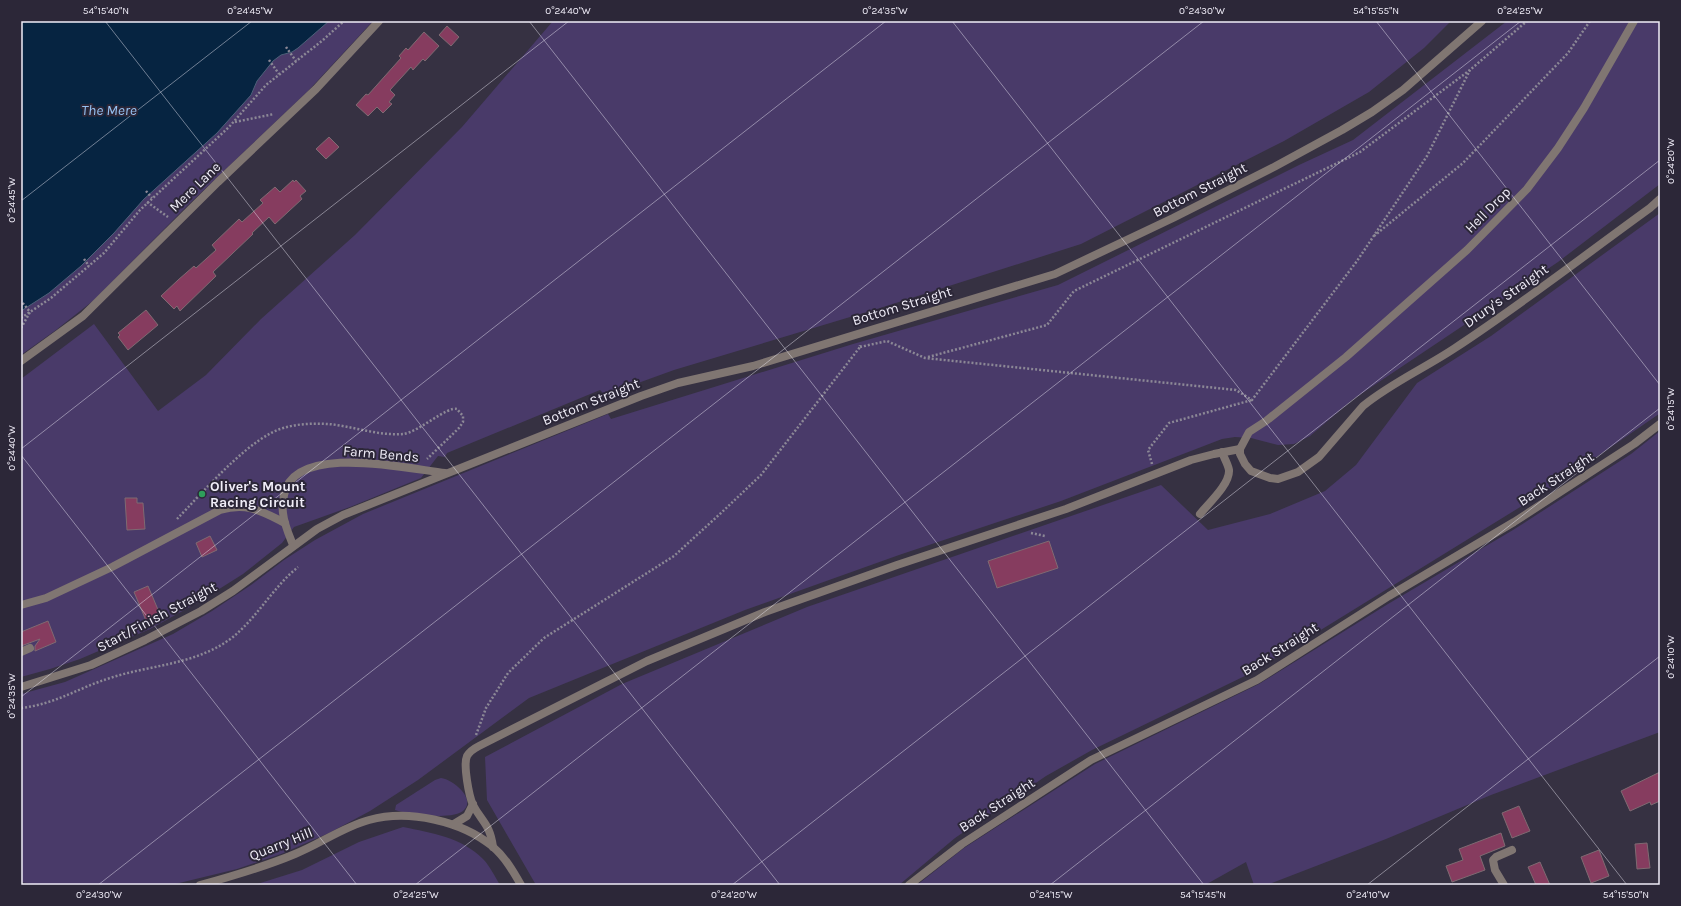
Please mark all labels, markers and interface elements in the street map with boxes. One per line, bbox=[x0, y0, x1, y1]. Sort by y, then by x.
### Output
text: 54°15'40"N bbox=[83, 5, 129, 17]
text: 0°24'45"W bbox=[227, 5, 273, 17]
text: 0°24'40"W bbox=[545, 5, 591, 17]
text: 0°24'35"W bbox=[862, 5, 908, 17]
text: 0°24'30"W bbox=[1179, 5, 1225, 17]
text: 54°15'55"N bbox=[1353, 5, 1399, 17]
text: 0°24'25"W bbox=[1497, 5, 1543, 17]
water label: The Mere bbox=[81, 101, 137, 119]
text: 0°24'20"W bbox=[1665, 138, 1677, 184]
street label: Mere Lane bbox=[166, 158, 224, 216]
street label: Bottom Straight bbox=[1150, 159, 1250, 221]
text: 0°24'45"W bbox=[6, 177, 18, 223]
street label: Hell Drop bbox=[1462, 184, 1514, 236]
street label: Drury's Straight bbox=[1460, 261, 1552, 331]
street label: Bottom Straight bbox=[850, 283, 954, 329]
street label: Bottom Straight bbox=[540, 375, 642, 429]
text: 0°24'15"W bbox=[1665, 387, 1677, 431]
text: 0°24'40"W bbox=[6, 425, 18, 471]
street label: Farm Bends bbox=[342, 442, 420, 466]
street label: Back Straight bbox=[1515, 448, 1597, 510]
place label: Oliver's Mount Racing Circuit bbox=[210, 478, 306, 511]
marker: Oliver's Mount Racing Circuit bbox=[197, 489, 207, 499]
street label: Start/Finish Straight bbox=[94, 578, 220, 656]
street label: Back Straight bbox=[1239, 619, 1321, 679]
text: 0°24'10"W bbox=[1665, 635, 1677, 679]
text: 0°24'35"W bbox=[6, 673, 18, 719]
street label: Back Straight bbox=[956, 774, 1038, 836]
street label: Quarry Hill bbox=[247, 824, 315, 864]
text: 0°24'30"W bbox=[76, 889, 122, 901]
text: 0°24'25"W bbox=[393, 889, 439, 901]
text: 0°24'20"W bbox=[711, 889, 757, 901]
text: 0°24'15"W bbox=[1029, 889, 1073, 901]
text: 54°15'45"N bbox=[1180, 889, 1226, 901]
text: 0°24'10"W bbox=[1346, 889, 1390, 901]
text: 54°15'50"N bbox=[1603, 889, 1649, 901]

